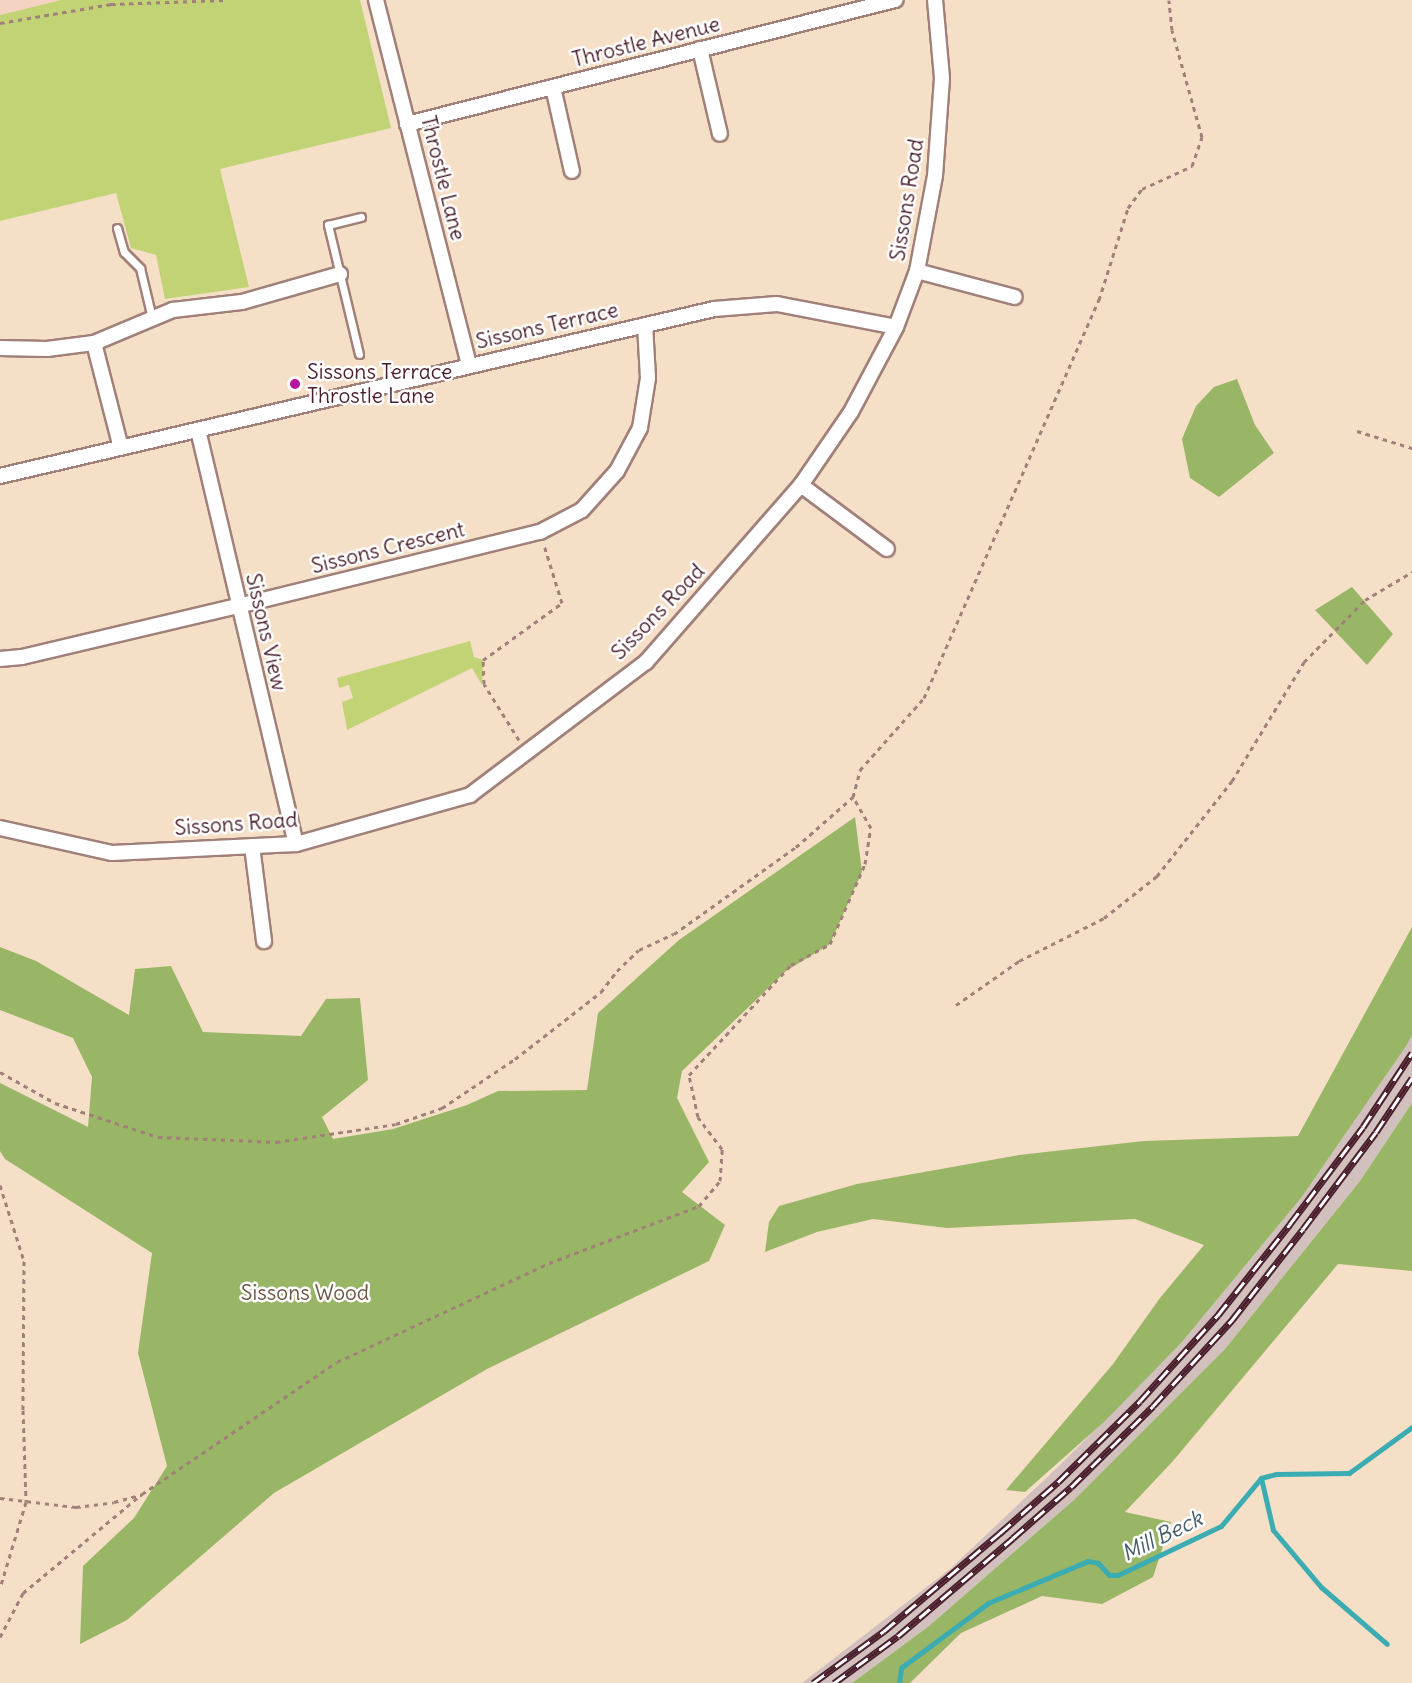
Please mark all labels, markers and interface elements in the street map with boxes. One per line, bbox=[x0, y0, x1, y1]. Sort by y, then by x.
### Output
street label: Throstle Avenue bbox=[570, 11, 722, 73]
street label: Throstle Lane bbox=[415, 113, 471, 243]
street label: Sissons Road bbox=[885, 137, 929, 263]
street label: Sissons Terrace bbox=[473, 297, 621, 355]
place label: Sissons Terrace Throstle Lane bbox=[307, 359, 452, 409]
marker: Sissons Terrace Throstle Lane bbox=[288, 377, 302, 391]
street label: Sissons Crescent bbox=[309, 517, 467, 579]
street label: Sissons Road bbox=[606, 559, 710, 665]
street label: Sissons View bbox=[240, 571, 292, 693]
street label: Sissons Road bbox=[174, 807, 298, 841]
park label: Sissons Wood bbox=[241, 1280, 369, 1306]
water label: Mill Beck bbox=[1117, 1505, 1207, 1567]

